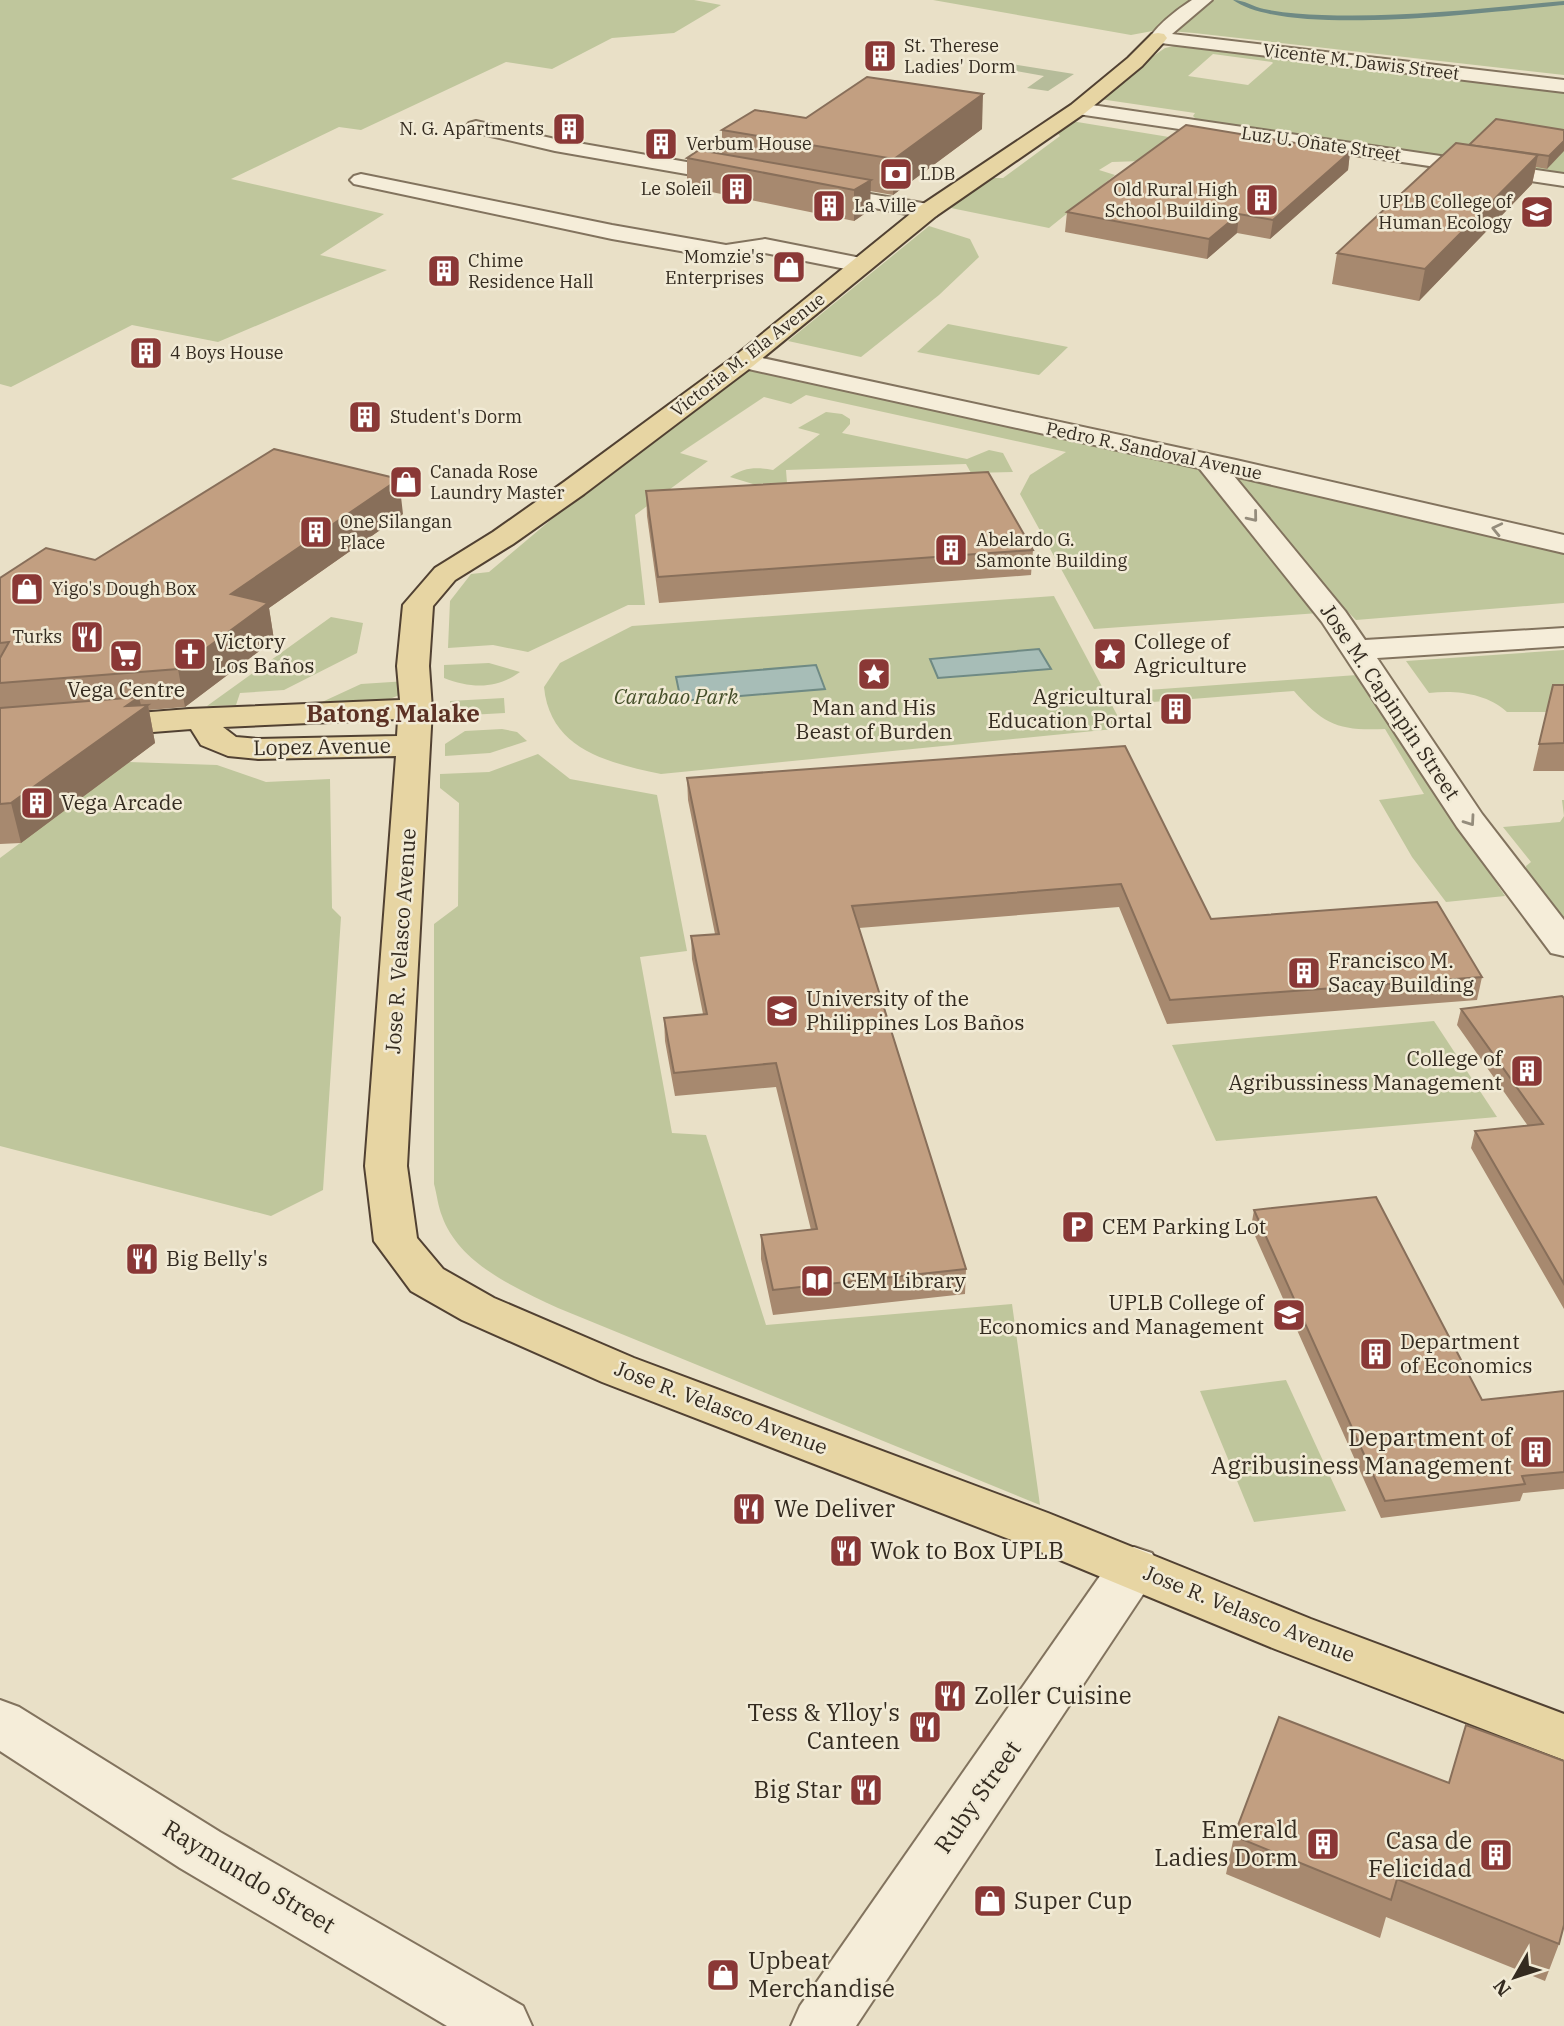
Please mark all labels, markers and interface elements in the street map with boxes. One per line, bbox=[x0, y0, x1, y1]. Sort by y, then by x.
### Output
place label: St. Therese Ladies' Dorm bbox=[904, 34, 1016, 78]
building icon: St. Therese Ladies' Dorm bbox=[861, 37, 899, 75]
street label: Vicente M. Dawis Street bbox=[1261, 38, 1461, 85]
building icon: N. G. Apartments bbox=[550, 110, 588, 148]
place label: N. G. Apartments bbox=[399, 117, 544, 140]
street label: Luz U. Oñate Street bbox=[1240, 121, 1402, 166]
building icon: Verbum House bbox=[642, 125, 680, 163]
place label: Verbum House bbox=[686, 132, 812, 155]
bank icon: LDB bbox=[877, 155, 915, 193]
place label: LDB bbox=[920, 162, 955, 185]
building icon: Le Soleil bbox=[718, 170, 756, 208]
place label: Le Soleil bbox=[641, 177, 712, 200]
place label: Old Rural High School Building bbox=[1105, 178, 1238, 222]
building icon: Old Rural High School Building bbox=[1243, 181, 1281, 219]
building icon: La Ville bbox=[810, 187, 848, 225]
place label: UPLB College of Human Ecology bbox=[1378, 190, 1514, 234]
school or university icon: UPLB College of Human Ecology bbox=[1518, 193, 1556, 231]
place label: La Ville bbox=[854, 194, 916, 217]
place label: Momzie's Enterprises bbox=[665, 245, 764, 289]
shop icon: Momzie's Enterprises bbox=[770, 248, 808, 286]
place label: Chime Residence Hall bbox=[468, 249, 594, 293]
building icon: Chime Residence Hall bbox=[425, 252, 463, 290]
street label: Victoria M. Ela Avenue bbox=[666, 287, 829, 422]
building icon: 4 Boys House bbox=[127, 334, 165, 372]
place label: 4 Boys House bbox=[170, 341, 283, 364]
building icon: Student's Dorm bbox=[346, 398, 384, 436]
place label: Student's Dorm bbox=[390, 405, 522, 428]
street label: Pedro R. Sandoval Avenue bbox=[1044, 416, 1264, 485]
place label: Canada Rose Laundry Master bbox=[430, 460, 565, 504]
shop icon: Canada Rose Laundry Master bbox=[387, 463, 425, 501]
one-way arrow bbox=[1244, 509, 1257, 521]
place label: One Silangan Place bbox=[340, 510, 452, 554]
building icon: One Silangan Place bbox=[297, 513, 335, 551]
one-way arrow bbox=[1492, 522, 1504, 537]
place label: Abelardo G. Samonte Building bbox=[976, 528, 1128, 572]
building icon: Abelardo G. Samonte Building bbox=[932, 531, 970, 569]
shop icon: Yigo's Dough Box bbox=[8, 570, 46, 608]
place label: Yigo's Dough Box bbox=[52, 577, 197, 600]
street label: Jose M. Capinpin Street bbox=[1315, 598, 1467, 805]
restaurant icon: Turks bbox=[68, 618, 106, 656]
place label: Turks bbox=[12, 625, 62, 648]
place label: Victory Los Baños bbox=[214, 627, 315, 679]
place label: College of Agriculture bbox=[1134, 627, 1247, 679]
church icon: Victory Los Baños bbox=[171, 635, 209, 673]
place icon: College of Agriculture bbox=[1091, 635, 1129, 673]
supermarket icon: Vega Centre bbox=[107, 637, 145, 675]
place icon: Man and His Beast of Burden bbox=[855, 655, 893, 693]
place label: Vega Centre bbox=[67, 675, 185, 703]
park label: Carabao Park bbox=[614, 682, 739, 710]
place label: Agricultural Education Portal bbox=[988, 682, 1152, 734]
building icon: Agricultural Education Portal bbox=[1157, 690, 1195, 728]
place label: Man and His Beast of Burden bbox=[796, 693, 952, 745]
district label: Batong Malake bbox=[306, 697, 480, 729]
street label: Lopez Avenue bbox=[253, 731, 391, 761]
building icon: Vega Arcade bbox=[18, 784, 56, 822]
place label: Vega Arcade bbox=[61, 788, 183, 816]
one-way arrow bbox=[1462, 813, 1475, 826]
street label: Jose R. Velasco Avenue bbox=[378, 827, 422, 1055]
place label: Francisco M. Sacay Building bbox=[1328, 946, 1475, 998]
building icon: Francisco M. Sacay Building bbox=[1285, 954, 1323, 992]
place label: University of the Philippines Los Baños bbox=[806, 984, 1024, 1036]
school or university icon: University of the Philippines Los Baños bbox=[763, 992, 801, 1030]
place label: College of Agribussiness Management bbox=[1229, 1044, 1504, 1096]
building icon: College of Agribussiness Management bbox=[1508, 1052, 1546, 1090]
parking icon: CEM Parking Lot bbox=[1059, 1208, 1097, 1246]
place label: CEM Parking Lot bbox=[1102, 1212, 1266, 1240]
restaurant icon: Big Belly's bbox=[123, 1240, 161, 1278]
place label: Big Belly's bbox=[166, 1244, 268, 1272]
library icon: CEM Library bbox=[798, 1262, 836, 1300]
place label: CEM Library bbox=[842, 1266, 967, 1294]
place label: UPLB College of Economics and Management bbox=[979, 1288, 1266, 1340]
school or university icon: UPLB College of Economics and Management bbox=[1270, 1296, 1308, 1334]
place label: Department of Economics bbox=[1400, 1327, 1532, 1379]
building icon: Department of Economics bbox=[1357, 1335, 1395, 1373]
street label: Jose R. Velasco Avenue bbox=[611, 1354, 832, 1461]
place label: Department of Agribusiness Management bbox=[1211, 1421, 1514, 1481]
building icon: Department of Agribusiness Management bbox=[1517, 1433, 1555, 1471]
restaurant icon: We Deliver bbox=[730, 1490, 768, 1528]
place label: We Deliver bbox=[774, 1492, 896, 1524]
restaurant icon: Wok to Box UPLB bbox=[827, 1532, 865, 1570]
place label: Wok to Box UPLB bbox=[870, 1534, 1064, 1566]
street label: Jose R. Velasco Avenue bbox=[1139, 1558, 1359, 1668]
restaurant icon: Zoller Cuisine bbox=[931, 1677, 969, 1715]
place label: Zoller Cuisine bbox=[974, 1679, 1132, 1711]
place label: Tess & Ylloy's Canteen bbox=[747, 1696, 900, 1756]
restaurant icon: Tess & Ylloy's Canteen bbox=[906, 1708, 944, 1746]
street label: Ruby Street bbox=[927, 1734, 1028, 1859]
restaurant icon: Big Star bbox=[847, 1771, 885, 1809]
place label: Big Star bbox=[753, 1773, 842, 1805]
street label: Raymundo Street bbox=[157, 1812, 342, 1940]
place label: Emerald Ladies Dorm bbox=[1154, 1813, 1298, 1873]
place label: Casa de Felicidad bbox=[1368, 1824, 1472, 1884]
building icon: Emerald Ladies Dorm bbox=[1304, 1825, 1342, 1863]
building icon: Casa de Felicidad bbox=[1477, 1836, 1515, 1874]
shop icon: Super Cup bbox=[971, 1882, 1009, 1920]
place label: Super Cup bbox=[1014, 1884, 1132, 1916]
north arrow bbox=[1480, 1942, 1550, 2012]
place label: Upbeat Merchandise bbox=[748, 1944, 895, 2004]
shop icon: Upbeat Merchandise bbox=[704, 1956, 742, 1994]
text: N bbox=[1488, 1974, 1516, 2001]

